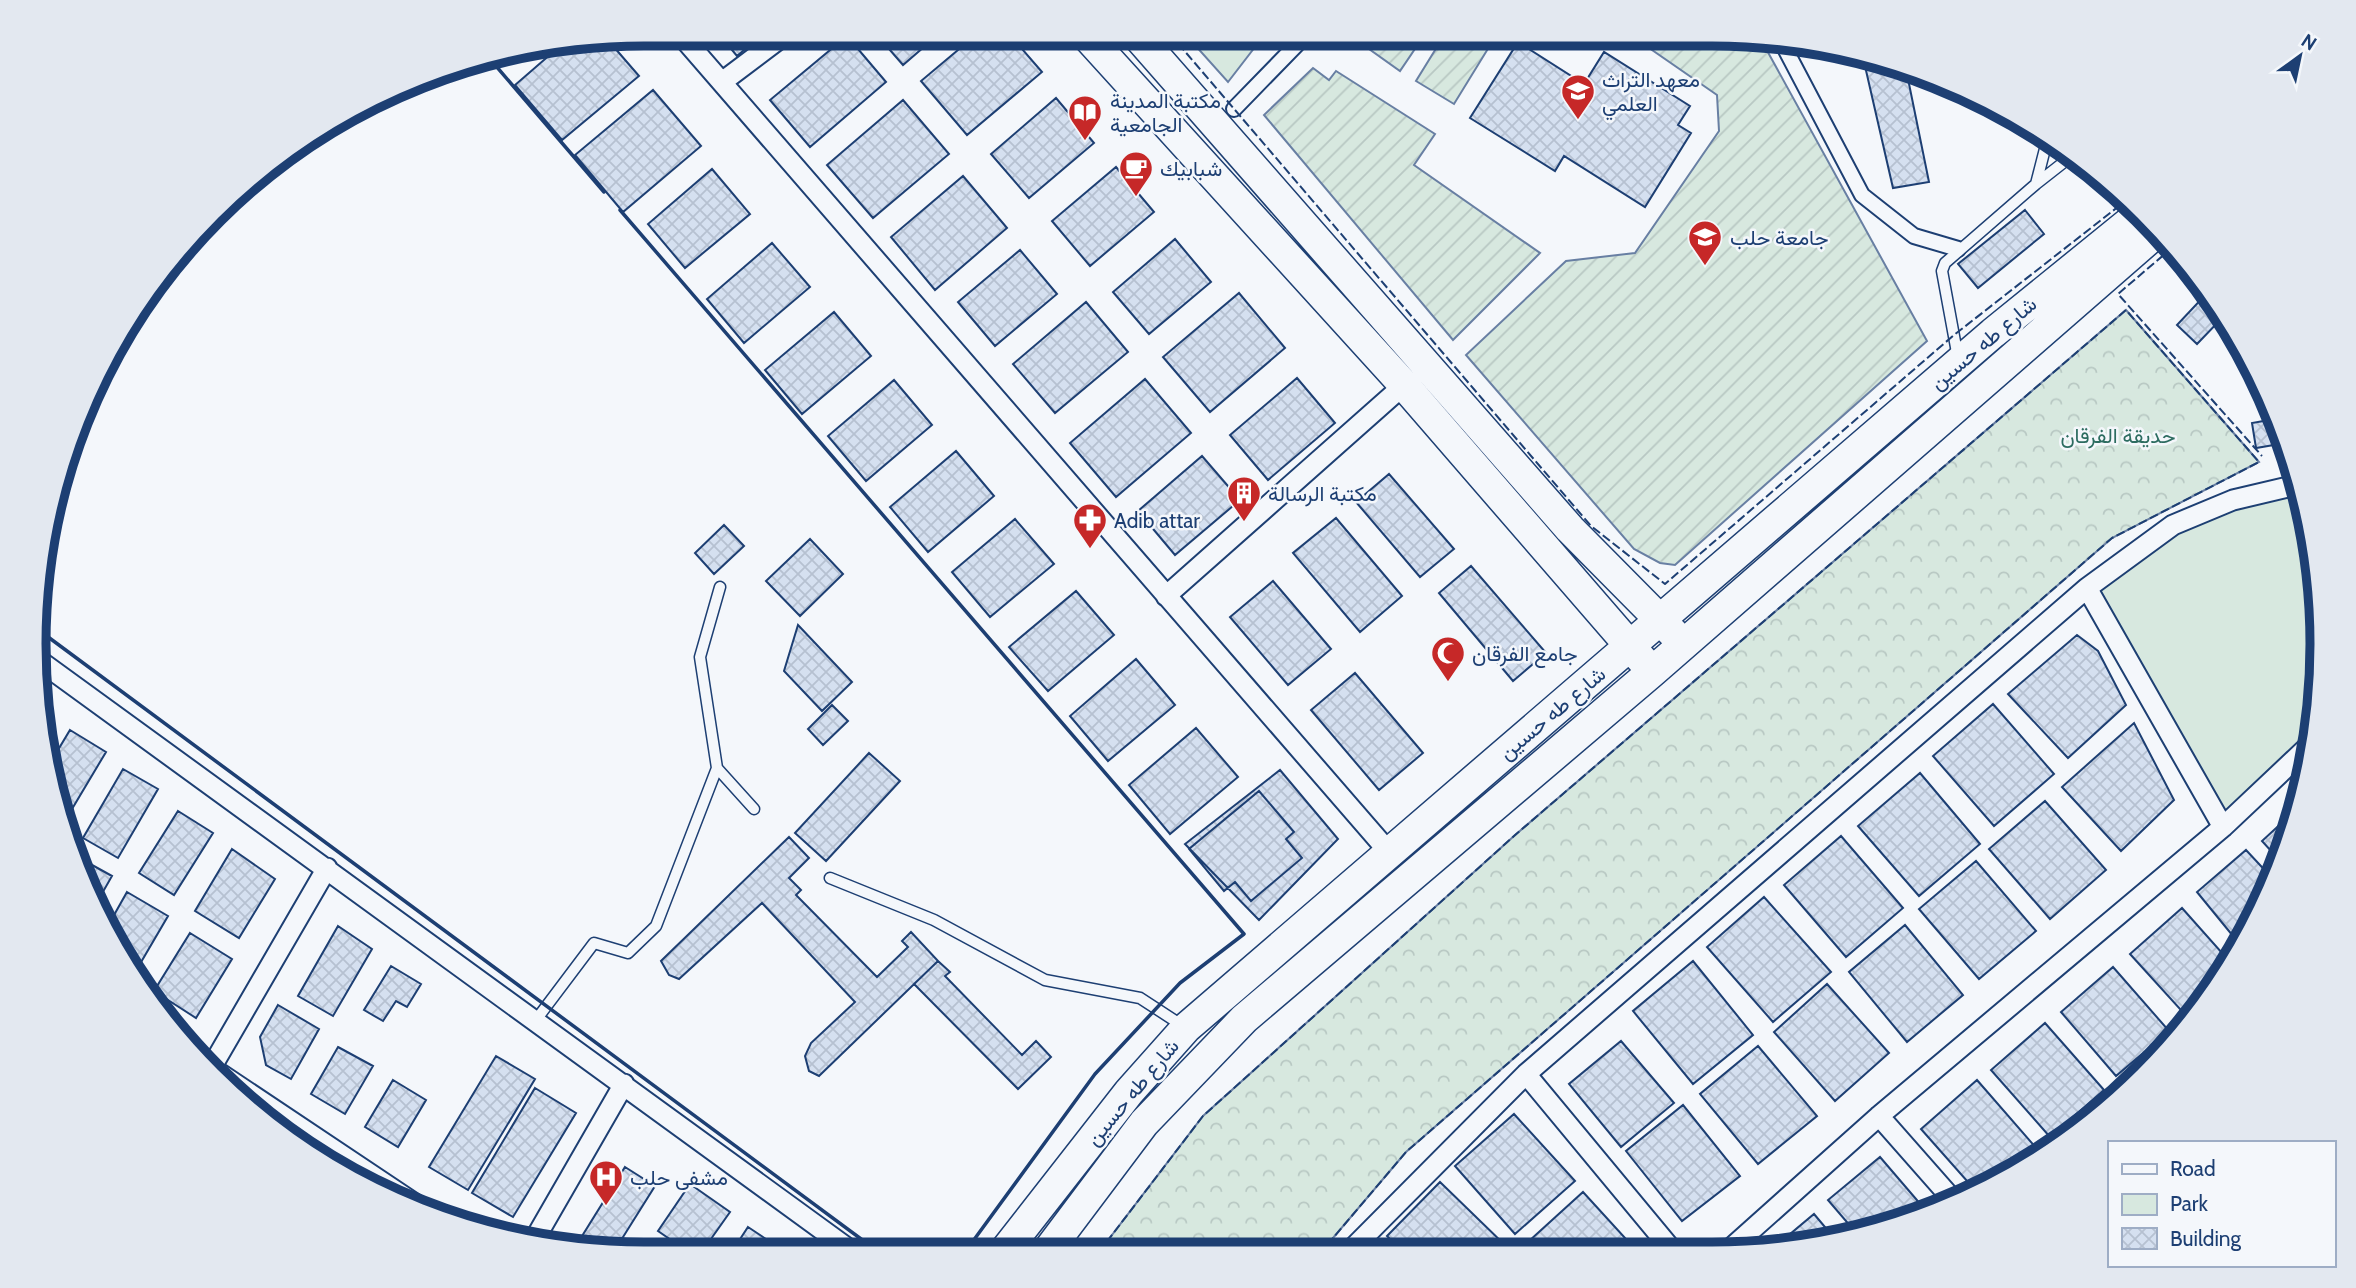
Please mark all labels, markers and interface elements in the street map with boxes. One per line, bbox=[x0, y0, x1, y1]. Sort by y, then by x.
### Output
north arrow bbox=[2265, 21, 2335, 91]
text: N bbox=[2297, 29, 2321, 55]
place label: معهد التراث العلمي bbox=[1602, 67, 1700, 121]
school or university icon: معهد التراث العلمي bbox=[1559, 72, 1597, 121]
place label: مكتبة المدينة الجامعية bbox=[1110, 88, 1221, 137]
library icon: مكتبة المدينة الجامعية bbox=[1066, 93, 1104, 142]
cafe icon: شبابيك bbox=[1117, 149, 1155, 198]
place label: شبابيك bbox=[1160, 156, 1222, 181]
school or university icon: جامعة حلب bbox=[1686, 218, 1724, 267]
place label: جامعة حلب bbox=[1730, 225, 1829, 250]
street label: شارع طه حسين bbox=[1925, 291, 2043, 396]
park label: حديقة الفرقان bbox=[2060, 423, 2176, 449]
building icon: مكتبة الرسالة bbox=[1225, 474, 1263, 523]
place label: مكتبة الرسالة bbox=[1268, 481, 1377, 507]
pharmacy icon: Adib attar bbox=[1071, 501, 1109, 550]
place label: Adib attar bbox=[1114, 508, 1200, 533]
mosque icon: جامع الفرقان bbox=[1429, 634, 1467, 683]
place label: جامع الفرقان bbox=[1472, 641, 1577, 668]
street label: شارع طه حسين bbox=[1494, 661, 1612, 766]
street label: شارع طه حسين bbox=[1080, 1034, 1185, 1152]
legend bbox=[2108, 1141, 2335, 1267]
text: Road bbox=[2170, 1156, 2216, 1181]
hospital icon: مشفى حلب bbox=[587, 1158, 625, 1207]
place label: مشفى حلب bbox=[630, 1165, 728, 1190]
text: Park bbox=[2170, 1191, 2208, 1216]
text: Building bbox=[2170, 1226, 2242, 1251]

